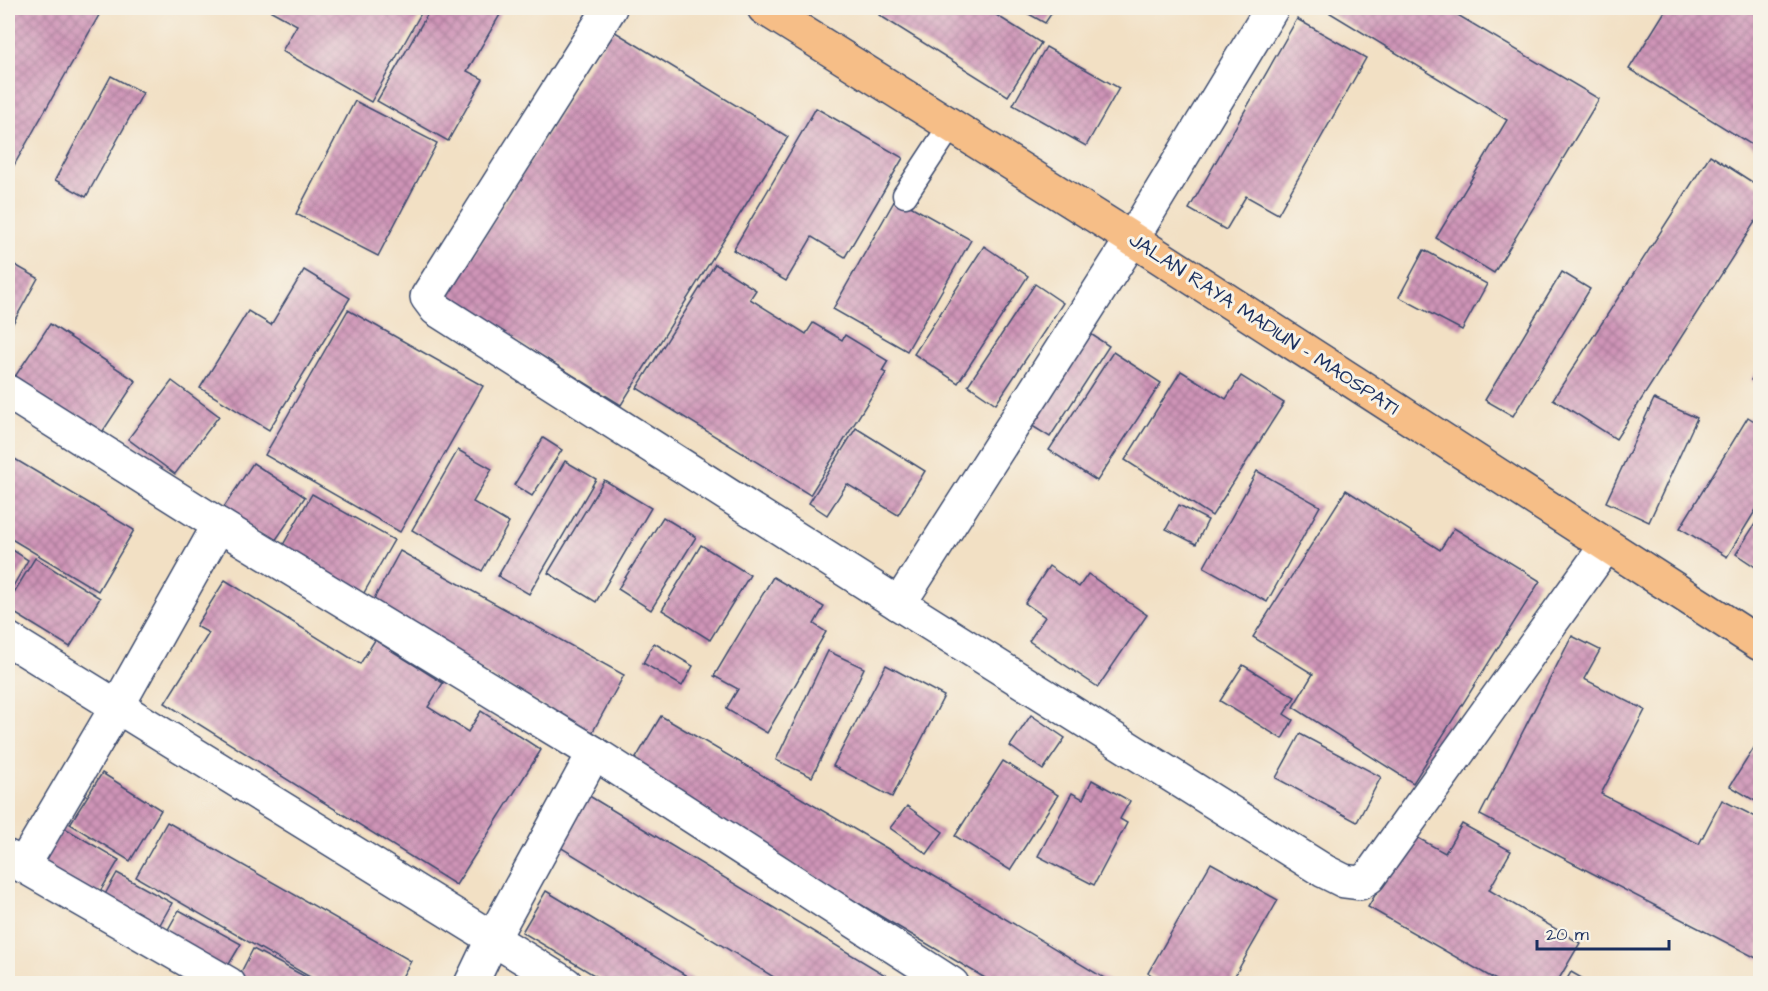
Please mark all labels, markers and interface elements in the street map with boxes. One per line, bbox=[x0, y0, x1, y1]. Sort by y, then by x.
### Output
street label: JALAN RAYA MADIUN - MAOSPATI bbox=[1123, 226, 1405, 422]
scale bar bbox=[1537, 913, 1669, 951]
text: 20 m bbox=[1546, 922, 1589, 947]

